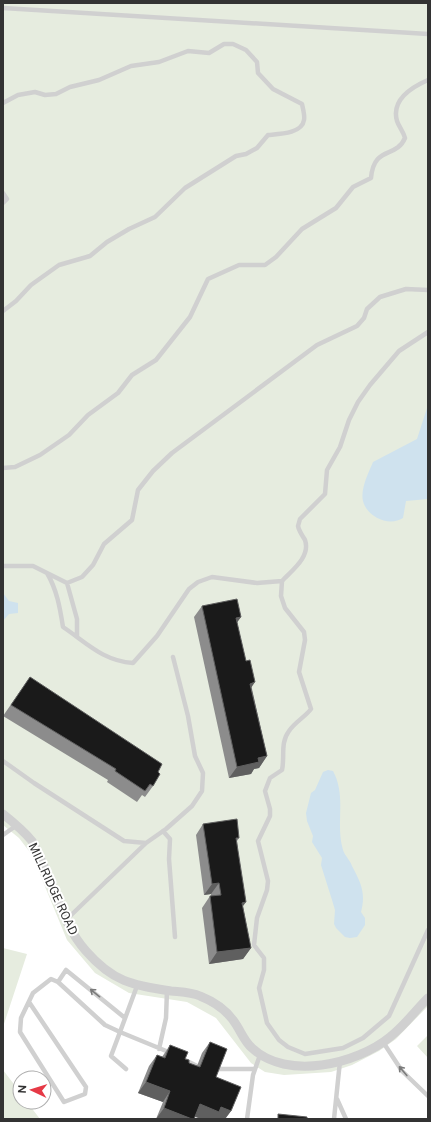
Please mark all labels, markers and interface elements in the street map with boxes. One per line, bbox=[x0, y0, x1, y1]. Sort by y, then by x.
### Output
street label: MILLRIDGE ROAD bbox=[26, 841, 80, 937]
one-way arrow bbox=[89, 989, 100, 997]
one-way arrow bbox=[398, 1066, 407, 1076]
north arrow bbox=[12, 1070, 52, 1110]
text: N bbox=[16, 1085, 28, 1094]

